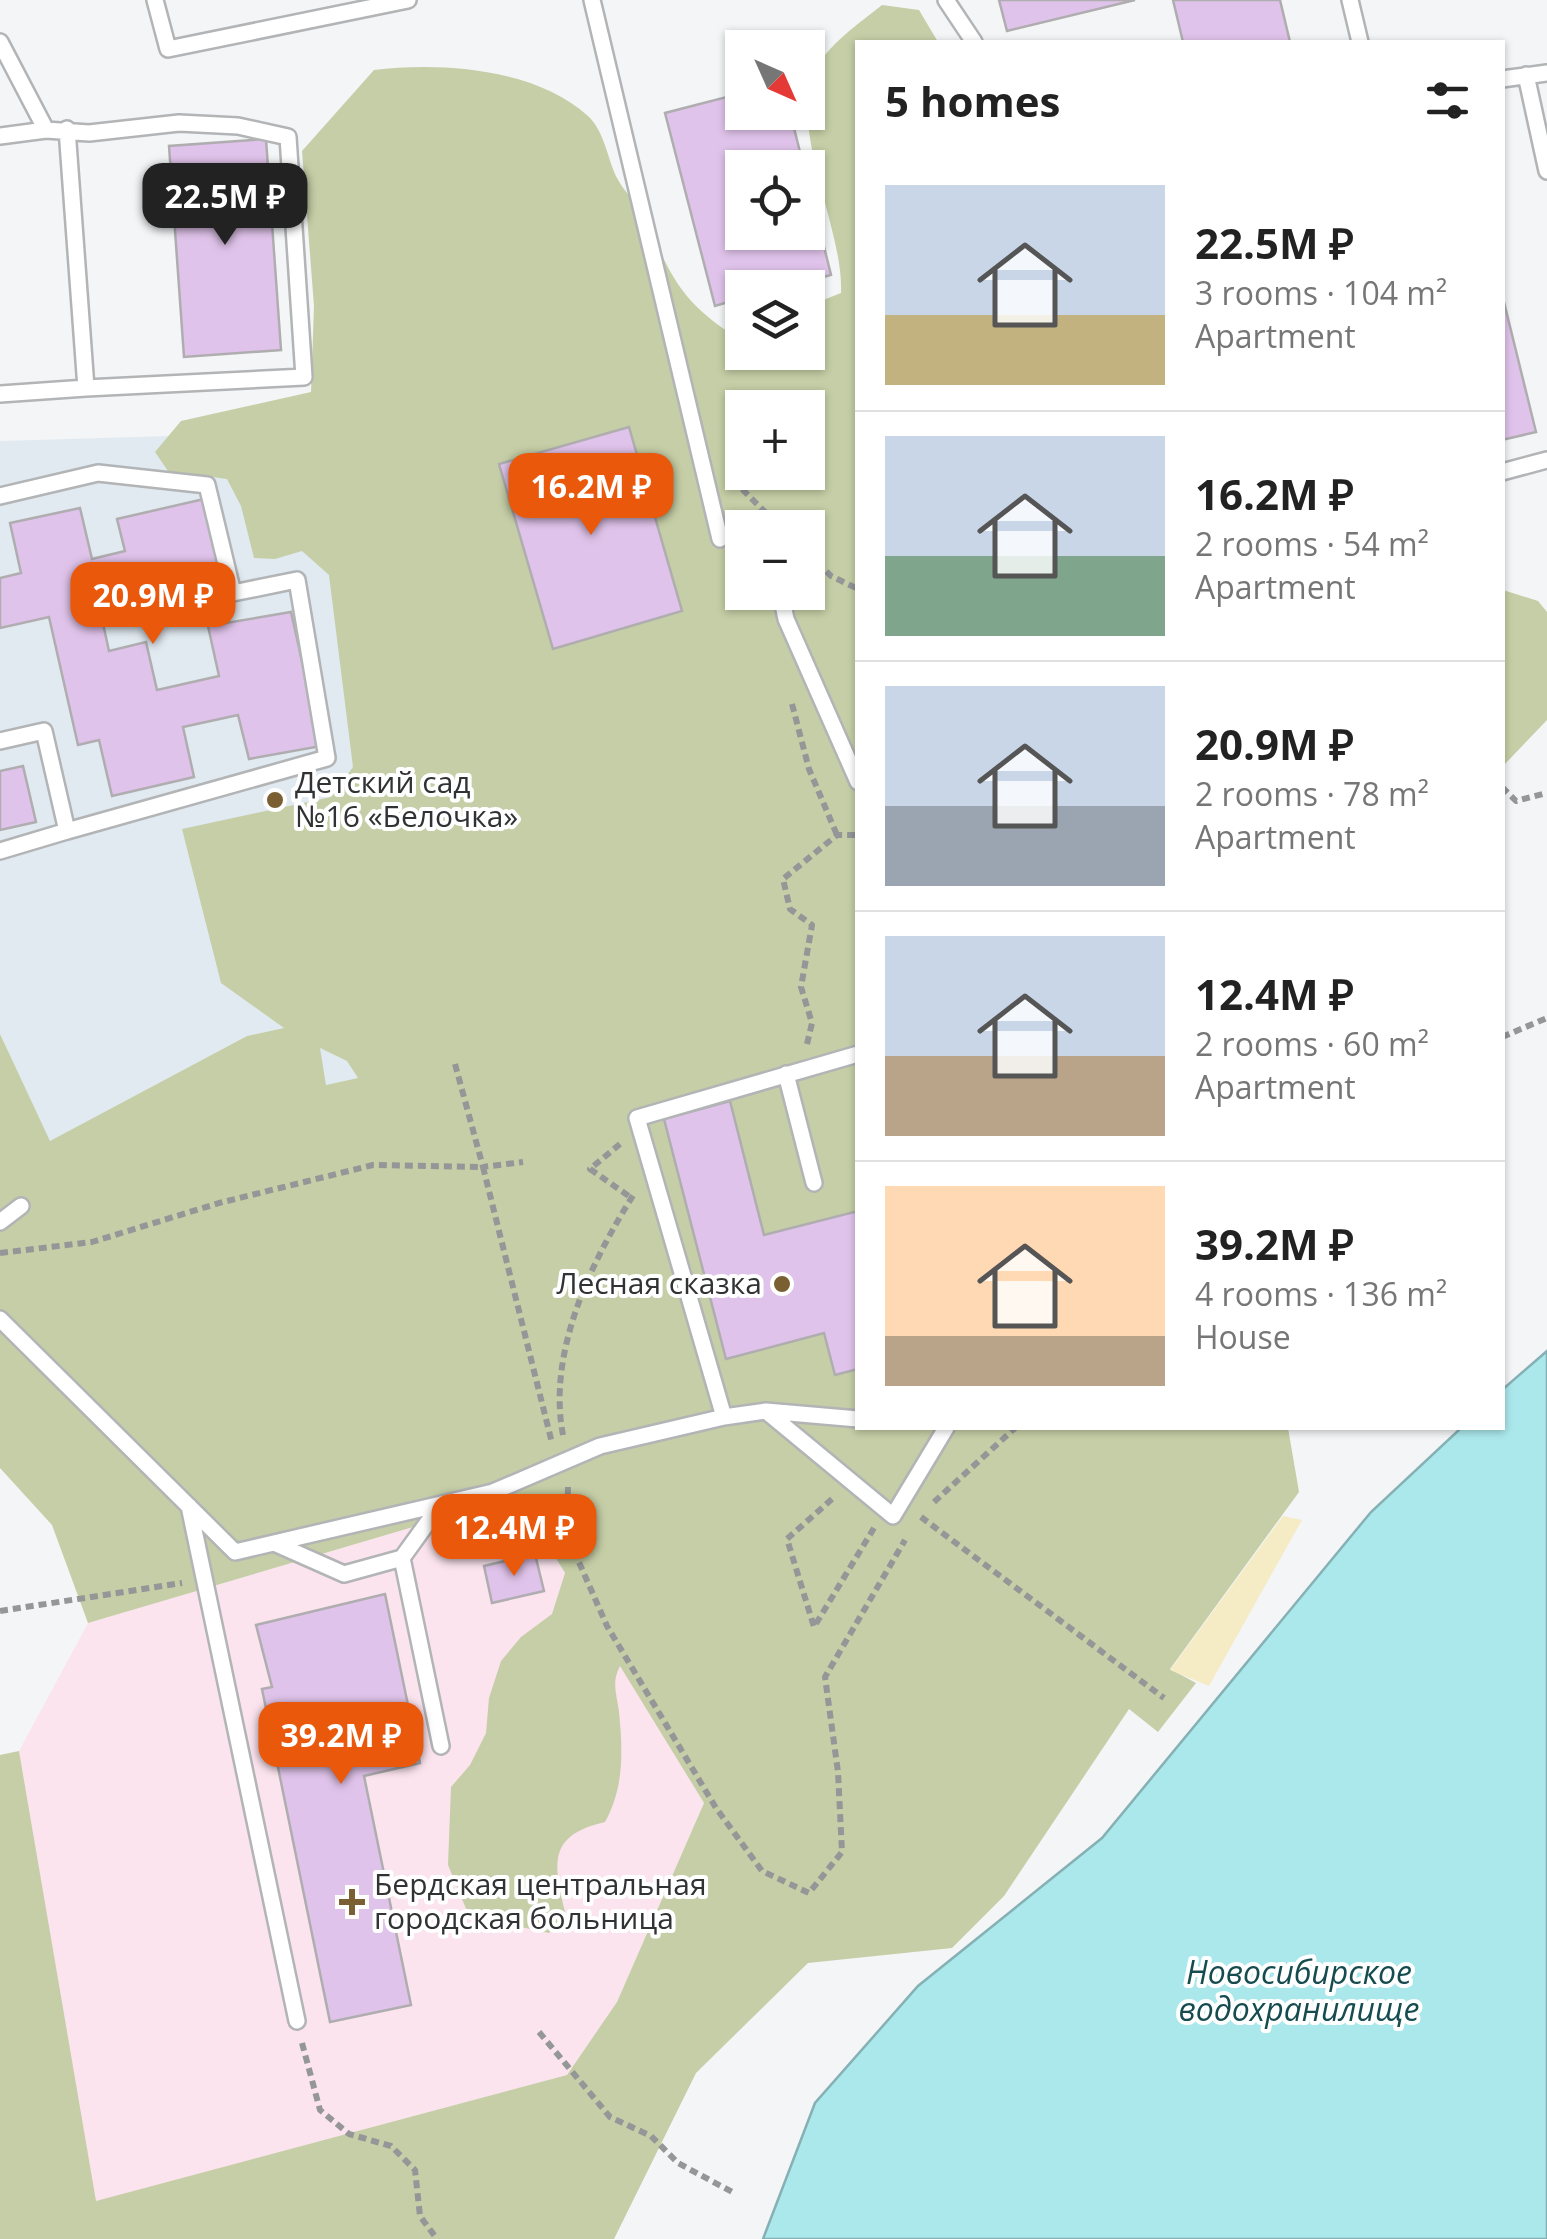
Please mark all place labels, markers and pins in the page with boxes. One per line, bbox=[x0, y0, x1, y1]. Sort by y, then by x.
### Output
pin: 22.5M ₽ bbox=[133, 163, 317, 248]
pin: 16.2M ₽ bbox=[499, 453, 683, 538]
pin: 20.9M ₽ bbox=[61, 562, 245, 647]
place label: Детский сад №16 «Белочка» bbox=[295, 761, 518, 836]
marker: Детский сад №16 «Белочка» bbox=[264, 789, 286, 811]
place label: Лесная сказка bbox=[556, 1262, 762, 1303]
marker: Лесная сказка bbox=[771, 1273, 793, 1295]
pin: 12.4M ₽ bbox=[422, 1494, 606, 1579]
pin: 39.2M ₽ bbox=[249, 1702, 433, 1787]
place label: Бердская центральная городская больница bbox=[374, 1863, 707, 1938]
marker: Бердская центральная городская больница bbox=[339, 1889, 365, 1915]

